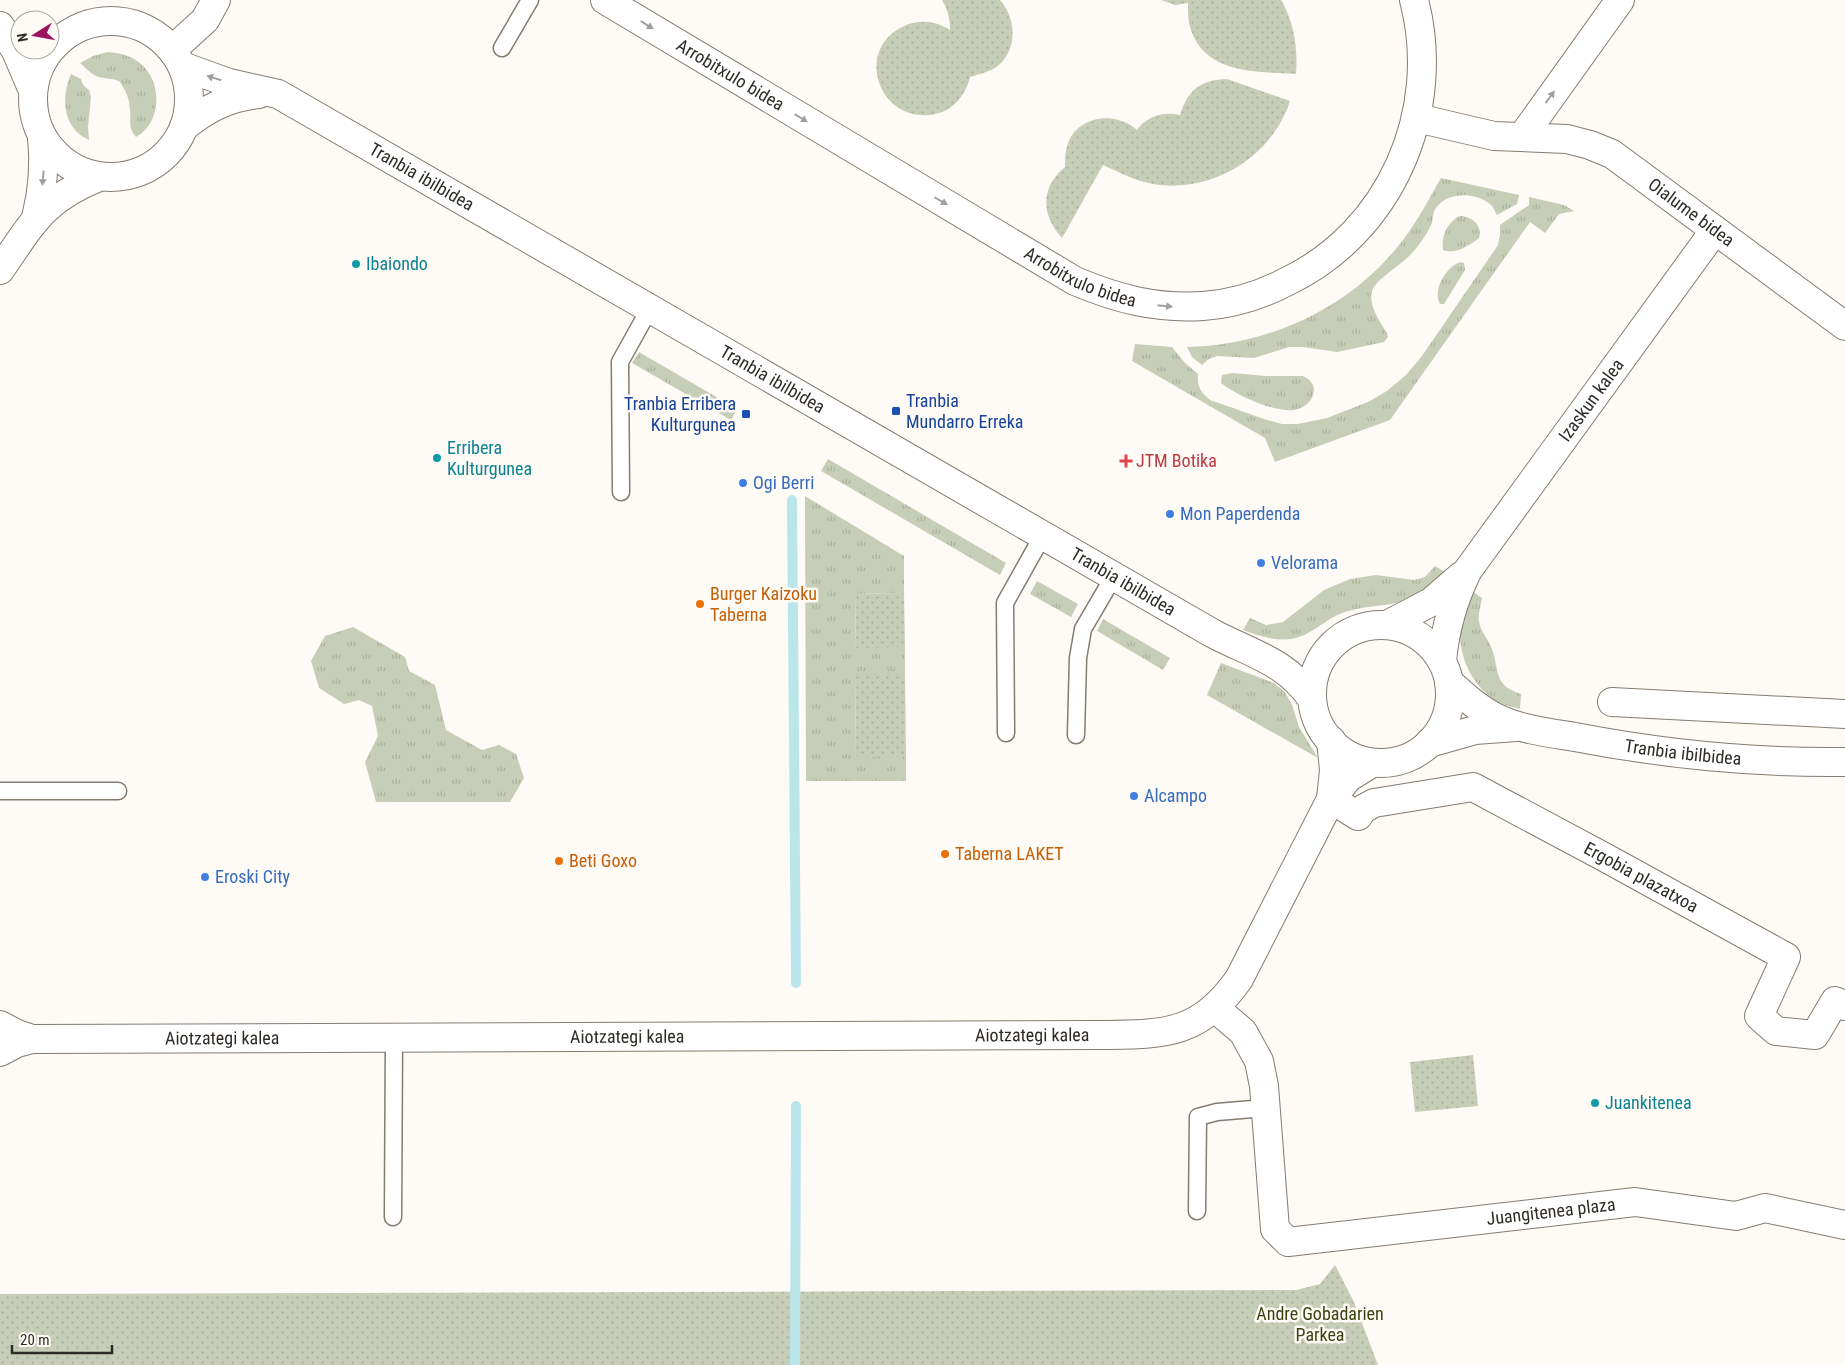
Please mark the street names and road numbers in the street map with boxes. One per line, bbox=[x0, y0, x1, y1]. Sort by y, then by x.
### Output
street label: Arrobitxulo bidea bbox=[673, 34, 788, 115]
street label: Tranbia ibilbidea bbox=[366, 138, 478, 215]
street label: Oialume bidea bbox=[1644, 173, 1739, 251]
street label: Arrobitxulo bidea bbox=[1021, 242, 1138, 311]
street label: Tranbia ibilbidea bbox=[717, 340, 829, 417]
street label: Izaskun kalea bbox=[1554, 355, 1628, 445]
street label: Tranbia ibilbidea bbox=[1067, 543, 1179, 620]
street label: Tranbia ibilbidea bbox=[1623, 735, 1742, 769]
street label: Ergobia plazatxoa bbox=[1581, 837, 1702, 917]
street label: Aiotzategi kalea bbox=[975, 1024, 1089, 1045]
street label: Aiotzategi kalea bbox=[570, 1026, 684, 1047]
street label: Aiotzategi kalea bbox=[165, 1027, 279, 1049]
street label: Juangitenea plaza bbox=[1485, 1193, 1617, 1229]

